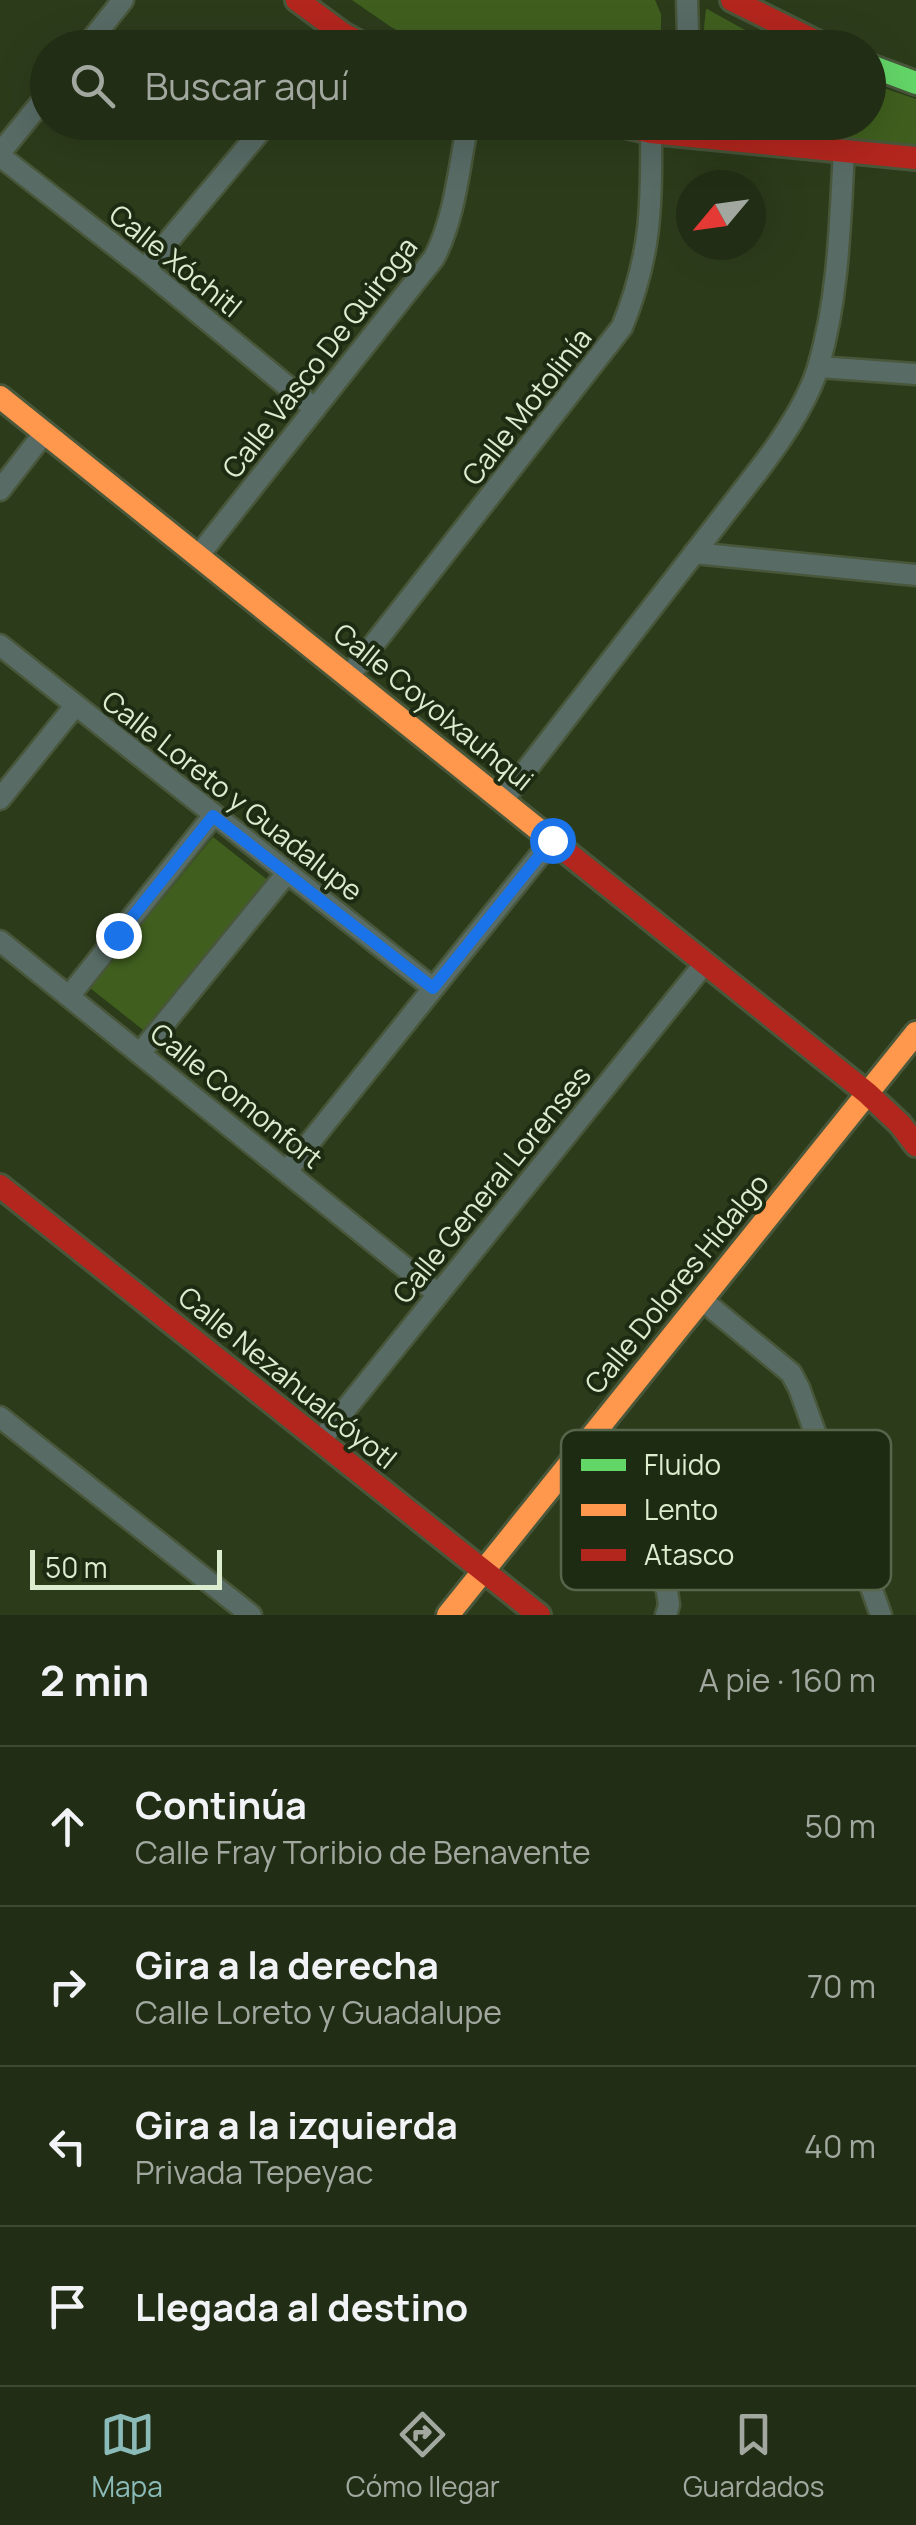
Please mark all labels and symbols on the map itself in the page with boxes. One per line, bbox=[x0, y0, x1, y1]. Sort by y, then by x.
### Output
north arrow bbox=[676, 170, 766, 260]
street label: Calle Xóchitl bbox=[102, 195, 250, 325]
street label: Calle Vasco De Quiroga bbox=[213, 228, 425, 486]
street label: Calle Motolinía bbox=[453, 320, 599, 492]
street label: Calle Coyolxauhqui bbox=[326, 614, 542, 798]
street label: Calle Loreto y Guadalupe bbox=[95, 681, 371, 909]
route start bbox=[530, 818, 576, 864]
route end bbox=[96, 913, 142, 959]
street label: Calle Comonfort bbox=[143, 1014, 331, 1176]
street label: Calle General Lorenses bbox=[383, 1057, 599, 1311]
street label: Calle Dolores Hidalgo bbox=[575, 1165, 777, 1401]
street label: Calle Nezahualcóyotl bbox=[171, 1277, 405, 1477]
legend bbox=[561, 1430, 891, 1590]
text: Fluido bbox=[644, 1445, 721, 1483]
text: Lento bbox=[644, 1490, 718, 1528]
text: Atasco bbox=[644, 1535, 734, 1573]
scale bar bbox=[30, 1545, 222, 1590]

